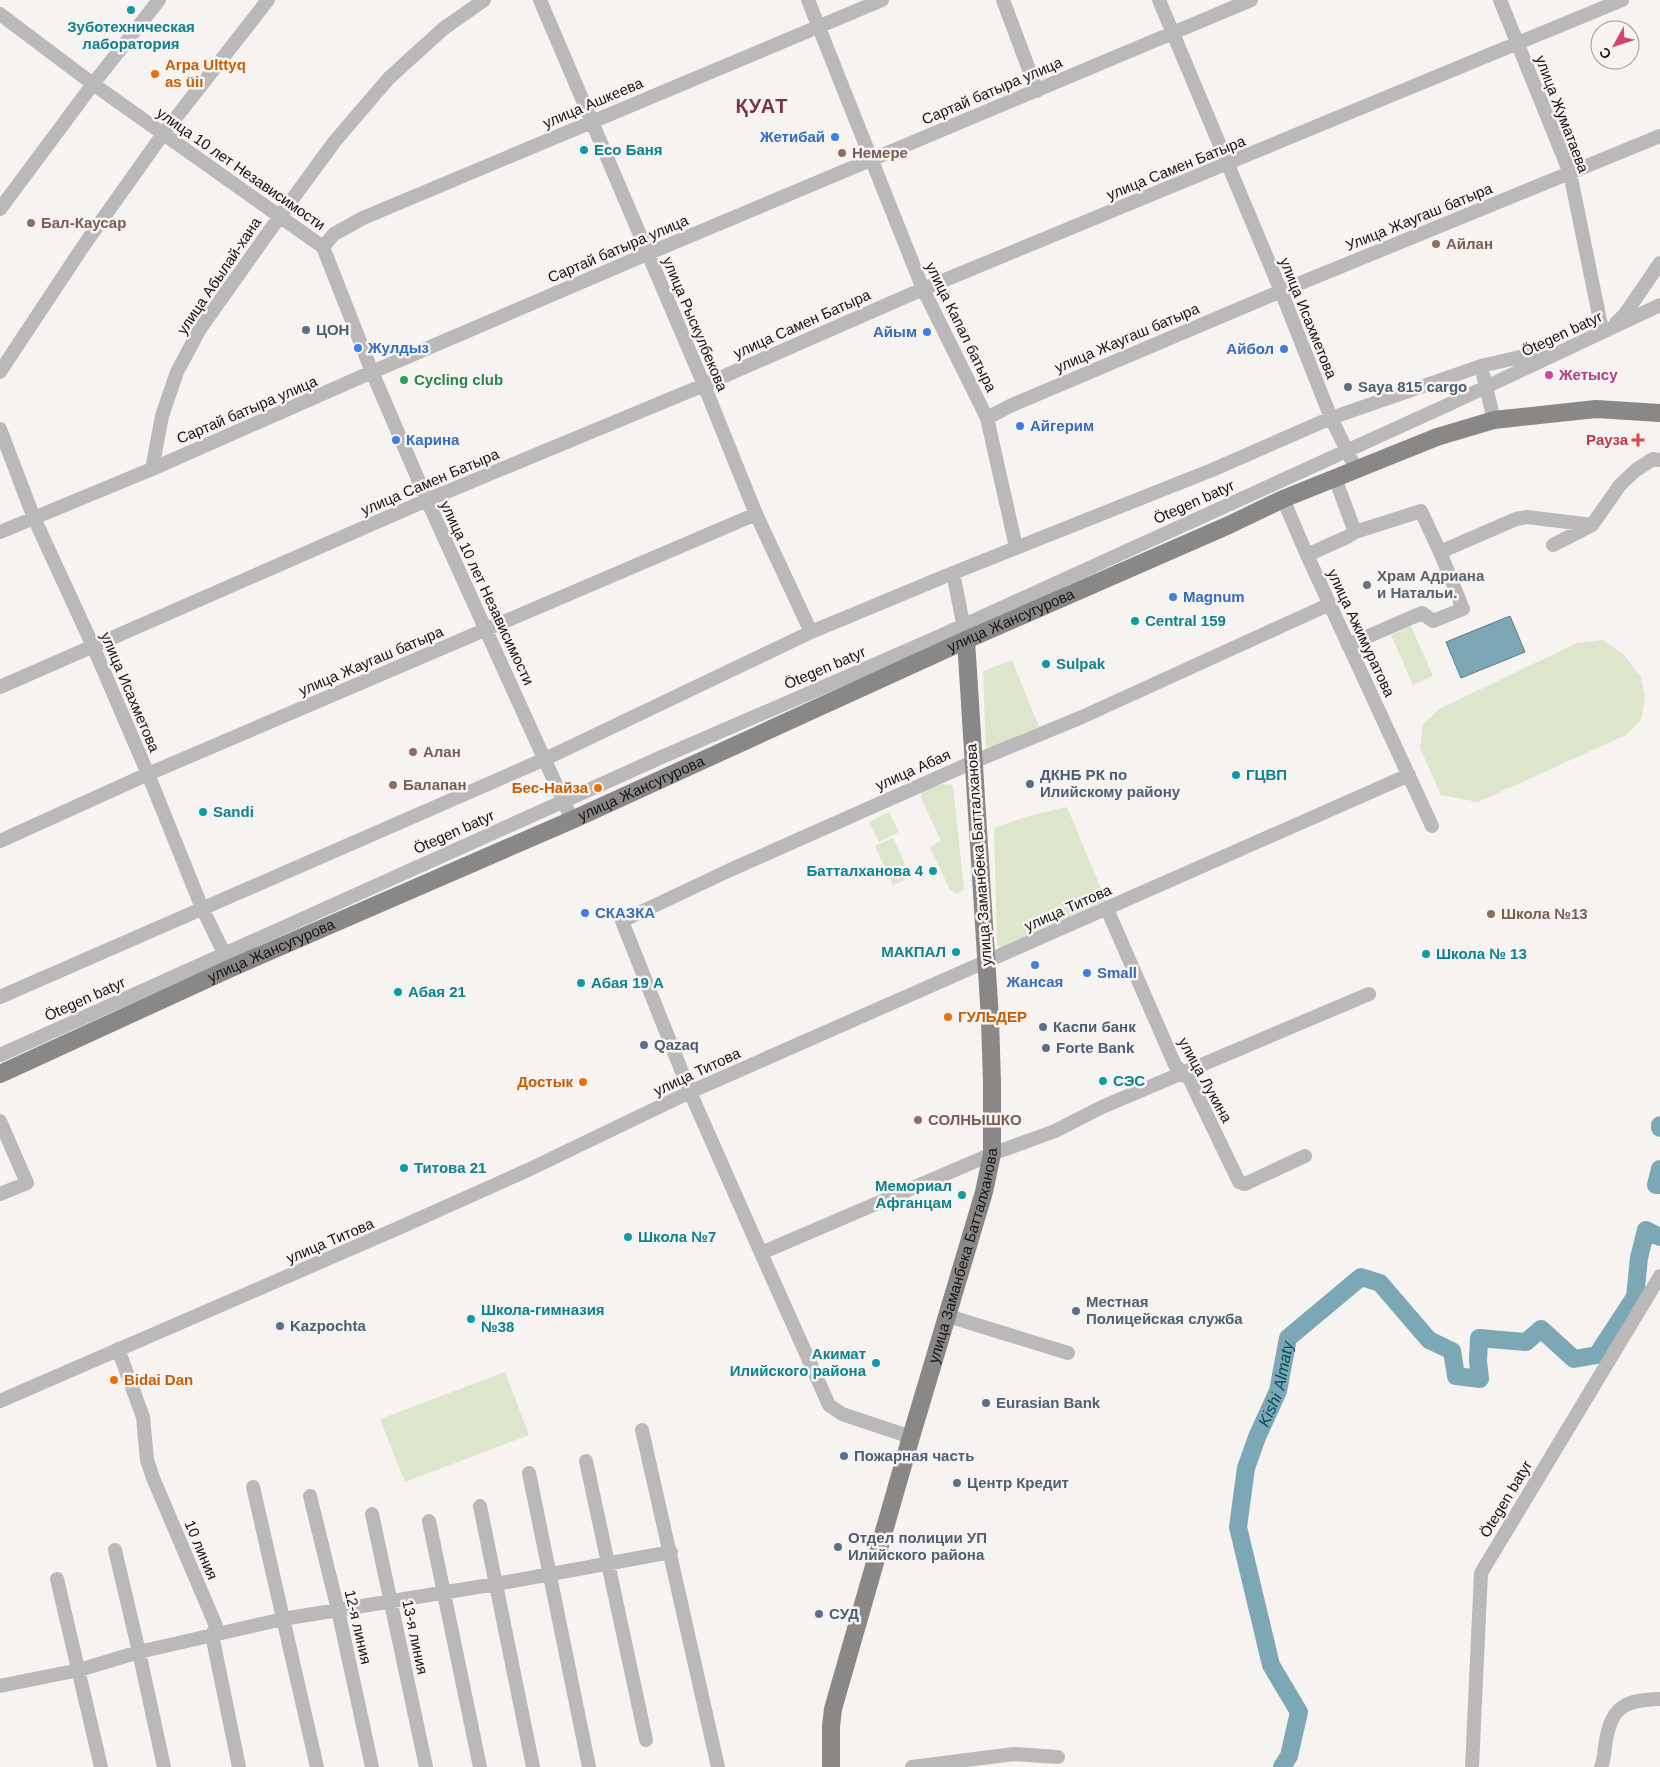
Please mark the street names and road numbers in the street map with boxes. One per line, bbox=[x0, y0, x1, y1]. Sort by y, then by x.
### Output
street label: Сартай батыра улица bbox=[919, 53, 1065, 128]
street label: улица Жуматаева bbox=[1532, 53, 1593, 175]
street label: улица Ашкеева bbox=[540, 74, 646, 131]
street label: улица 10 лет Независимости bbox=[154, 104, 329, 233]
street label: улица Самен Батыра bbox=[1104, 132, 1248, 203]
street label: Улица Жаугаш батыра bbox=[1343, 179, 1495, 254]
street label: Сартай батыра улица bbox=[545, 211, 691, 286]
street label: улица Абылай-хана bbox=[173, 213, 264, 337]
street label: улица Рыскулбекова bbox=[659, 254, 732, 394]
street label: улица Исахметова bbox=[1276, 255, 1341, 381]
street label: улица Капал батыра bbox=[923, 259, 1001, 395]
street label: улица Самен Батыра bbox=[731, 285, 873, 361]
street label: улица Жаугаш батыра bbox=[1052, 299, 1202, 376]
street label: Ötegen batyr bbox=[1519, 308, 1605, 360]
street label: Сартай батыра улица bbox=[174, 372, 320, 447]
street label: улица Самен Батыра bbox=[358, 445, 502, 518]
street label: Ötegen batyr bbox=[1151, 476, 1237, 527]
street label: улица 10 лет Независимости bbox=[437, 498, 538, 688]
street label: улица Ажимуратова bbox=[1324, 566, 1399, 700]
street label: улица Жансугурова bbox=[945, 584, 1077, 655]
street label: улица Жаугаш батыра bbox=[296, 622, 446, 699]
street label: улица Исахметова bbox=[97, 629, 164, 755]
street label: Ötegen batyr bbox=[782, 643, 868, 692]
street label: улица Заманбека Батталханова bbox=[962, 743, 995, 967]
street label: улица Абая bbox=[873, 745, 953, 794]
street label: улица Жансугурова bbox=[575, 751, 707, 824]
street label: Ötegen batyr bbox=[411, 806, 497, 857]
street label: улица Титова bbox=[1022, 881, 1115, 934]
street label: улица Жансугурова bbox=[205, 915, 338, 986]
street label: Ötegen batyr bbox=[42, 973, 128, 1024]
street label: улица Лукина bbox=[1175, 1034, 1236, 1126]
street label: улица Титова bbox=[651, 1044, 743, 1099]
street label: улица Заманбека Батталханова bbox=[924, 1147, 1000, 1365]
street label: улица Титова bbox=[283, 1214, 377, 1267]
street label: Ötegen batyr bbox=[1476, 1457, 1535, 1540]
street label: 10 линия bbox=[181, 1518, 222, 1582]
street label: 12-я линия bbox=[342, 1588, 375, 1666]
street label: 13-я линия bbox=[399, 1598, 432, 1676]

